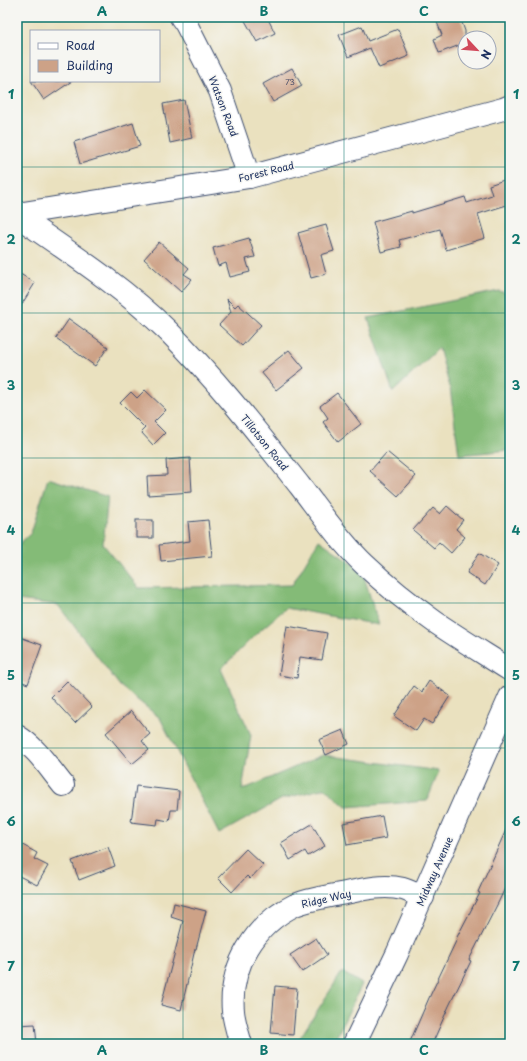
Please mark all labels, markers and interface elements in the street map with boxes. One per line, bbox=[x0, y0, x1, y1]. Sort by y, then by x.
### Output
text: A bbox=[97, 1, 107, 20]
text: B bbox=[260, 1, 269, 20]
text: C bbox=[419, 1, 429, 20]
legend bbox=[30, 30, 160, 82]
north arrow bbox=[457, 30, 497, 70]
text: Road bbox=[66, 36, 95, 54]
text: N bbox=[477, 47, 496, 63]
text: Building bbox=[66, 56, 113, 74]
street label: Watson Road bbox=[206, 74, 242, 139]
house number: 73 bbox=[285, 76, 295, 88]
text: 1 bbox=[8, 84, 14, 103]
text: 1 bbox=[513, 84, 519, 103]
street label: Forest Road bbox=[237, 157, 296, 185]
text: 2 bbox=[6, 229, 16, 248]
text: 2 bbox=[511, 229, 521, 248]
text: 3 bbox=[7, 375, 16, 394]
text: 3 bbox=[512, 375, 521, 394]
street label: Tillotson Road bbox=[238, 411, 293, 473]
text: 4 bbox=[7, 520, 16, 539]
text: 4 bbox=[512, 520, 521, 539]
text: 5 bbox=[7, 665, 15, 684]
text: 5 bbox=[512, 665, 520, 684]
text: 6 bbox=[6, 811, 16, 830]
text: 6 bbox=[511, 811, 521, 830]
street label: Midway Avenue bbox=[412, 833, 456, 908]
street label: Ridge Way bbox=[300, 885, 353, 911]
text: 7 bbox=[7, 956, 15, 975]
text: 7 bbox=[512, 956, 520, 975]
text: A bbox=[97, 1040, 107, 1059]
text: B bbox=[260, 1040, 269, 1059]
text: C bbox=[419, 1040, 429, 1059]

